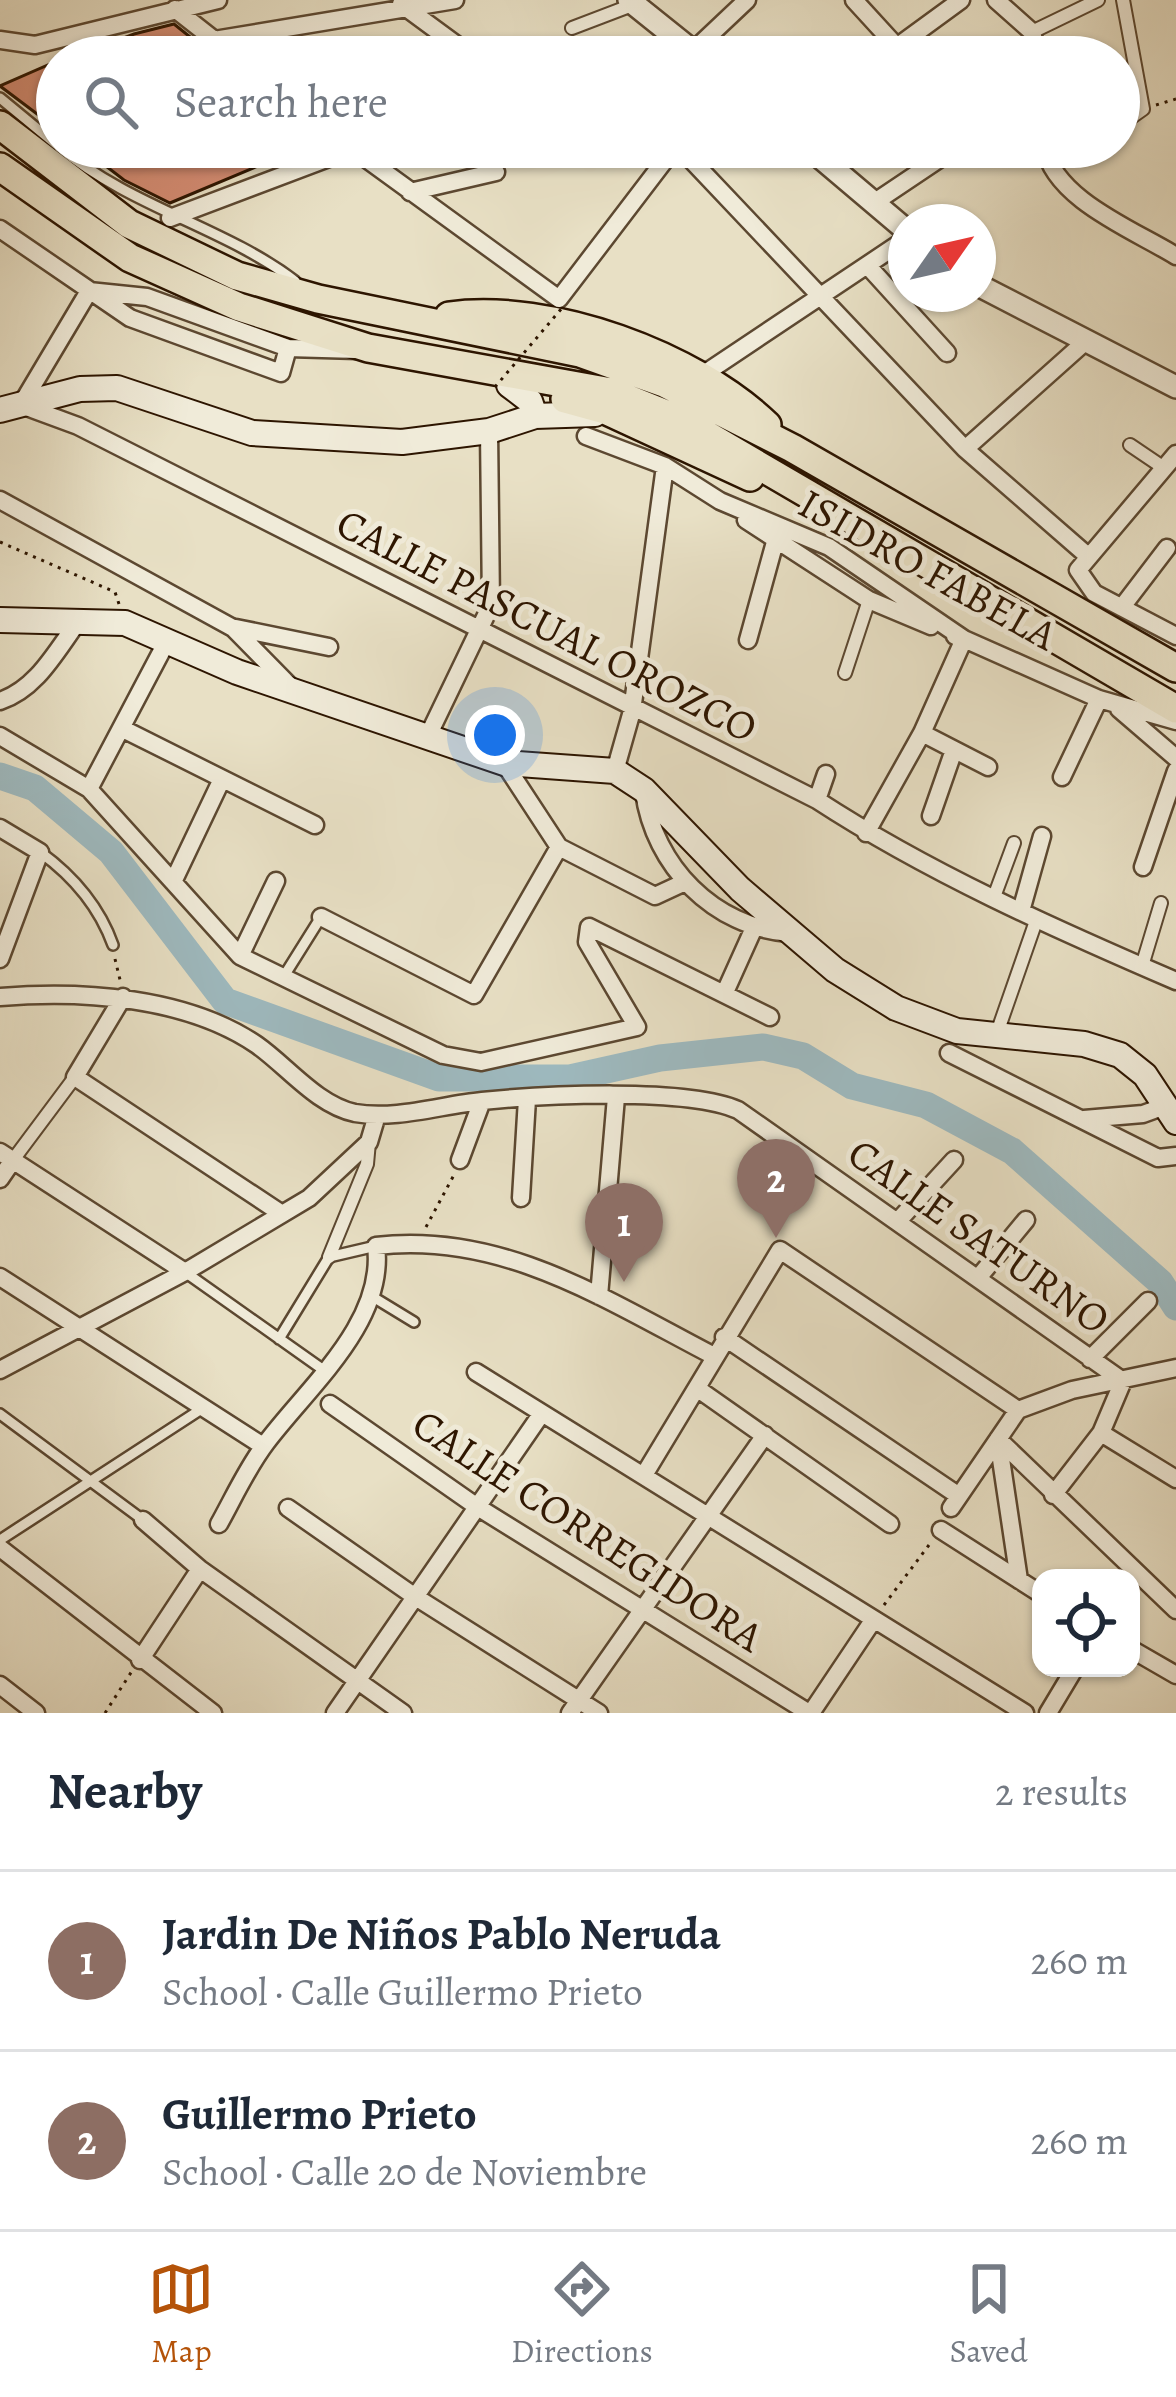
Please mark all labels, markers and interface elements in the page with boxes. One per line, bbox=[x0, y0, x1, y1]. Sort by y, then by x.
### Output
search box bbox=[36, 36, 1140, 168]
icon: search bbox=[78, 69, 144, 135]
text: Search here bbox=[174, 71, 388, 133]
north arrow bbox=[888, 204, 996, 312]
street label: ISIDRO FABELA bbox=[789, 475, 1068, 664]
street label: CALLE PASCUAL OROZCO bbox=[327, 494, 767, 756]
your location bbox=[465, 705, 525, 765]
street label: CALLE SATURNO bbox=[837, 1125, 1121, 1347]
pin: 2 bbox=[737, 1139, 815, 1238]
pin: 1 bbox=[585, 1183, 663, 1282]
street label: CALLE CORREGIDORA bbox=[402, 1395, 775, 1665]
map controls bbox=[1032, 1569, 1140, 1677]
button: locate bbox=[1032, 1569, 1140, 1677]
text: Nearby bbox=[48, 1756, 202, 1826]
text: 2 results bbox=[995, 1765, 1128, 1818]
text: Jardin De Niños Pablo Neruda bbox=[162, 1903, 721, 1965]
text: 1 bbox=[80, 1934, 94, 1987]
text: 260 m bbox=[1030, 1934, 1128, 1987]
text: School · Calle Guillermo Prieto bbox=[162, 1965, 643, 2018]
text: Guillermo Prieto bbox=[162, 2083, 477, 2145]
text: 2 bbox=[78, 2114, 96, 2167]
text: 260 m bbox=[1030, 2114, 1128, 2167]
text: School · Calle 20 de Noviembre bbox=[162, 2145, 647, 2198]
tab: Map bbox=[148, 2256, 214, 2373]
tab: Directions bbox=[511, 2256, 653, 2373]
tab: Saved bbox=[949, 2256, 1028, 2373]

